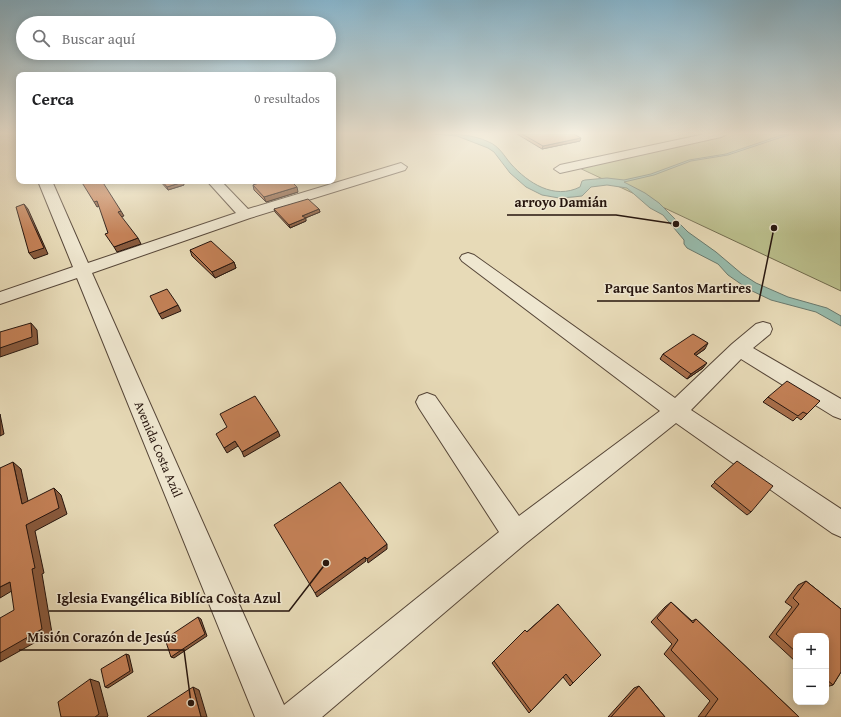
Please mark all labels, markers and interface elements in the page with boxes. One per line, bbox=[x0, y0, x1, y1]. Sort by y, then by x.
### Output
search box bbox=[16, 16, 336, 60]
icon: search bbox=[30, 27, 52, 49]
text: Buscar aquí bbox=[62, 28, 135, 49]
text: Cerca bbox=[32, 86, 74, 111]
text: 0 resultados bbox=[254, 89, 320, 108]
callout: arroyo Damián bbox=[507, 189, 616, 215]
text: arroyo Damián bbox=[515, 192, 608, 212]
callout: Parque Santos Martires bbox=[597, 275, 759, 301]
text: Parque Santos Martires bbox=[605, 278, 751, 298]
street label: Avenida Costa Azúl bbox=[130, 398, 188, 501]
callout: Iglesia Evangélica Biblíca Costa Azul bbox=[49, 585, 289, 611]
text: Iglesia Evangélica Biblíca Costa Azul bbox=[57, 588, 282, 608]
callout: Misión Corazón de Jesús bbox=[19, 624, 184, 650]
text: Misión Corazón de Jesús bbox=[27, 627, 177, 647]
map controls bbox=[793, 633, 829, 705]
button: + bbox=[793, 633, 829, 669]
button: − bbox=[793, 669, 829, 705]

